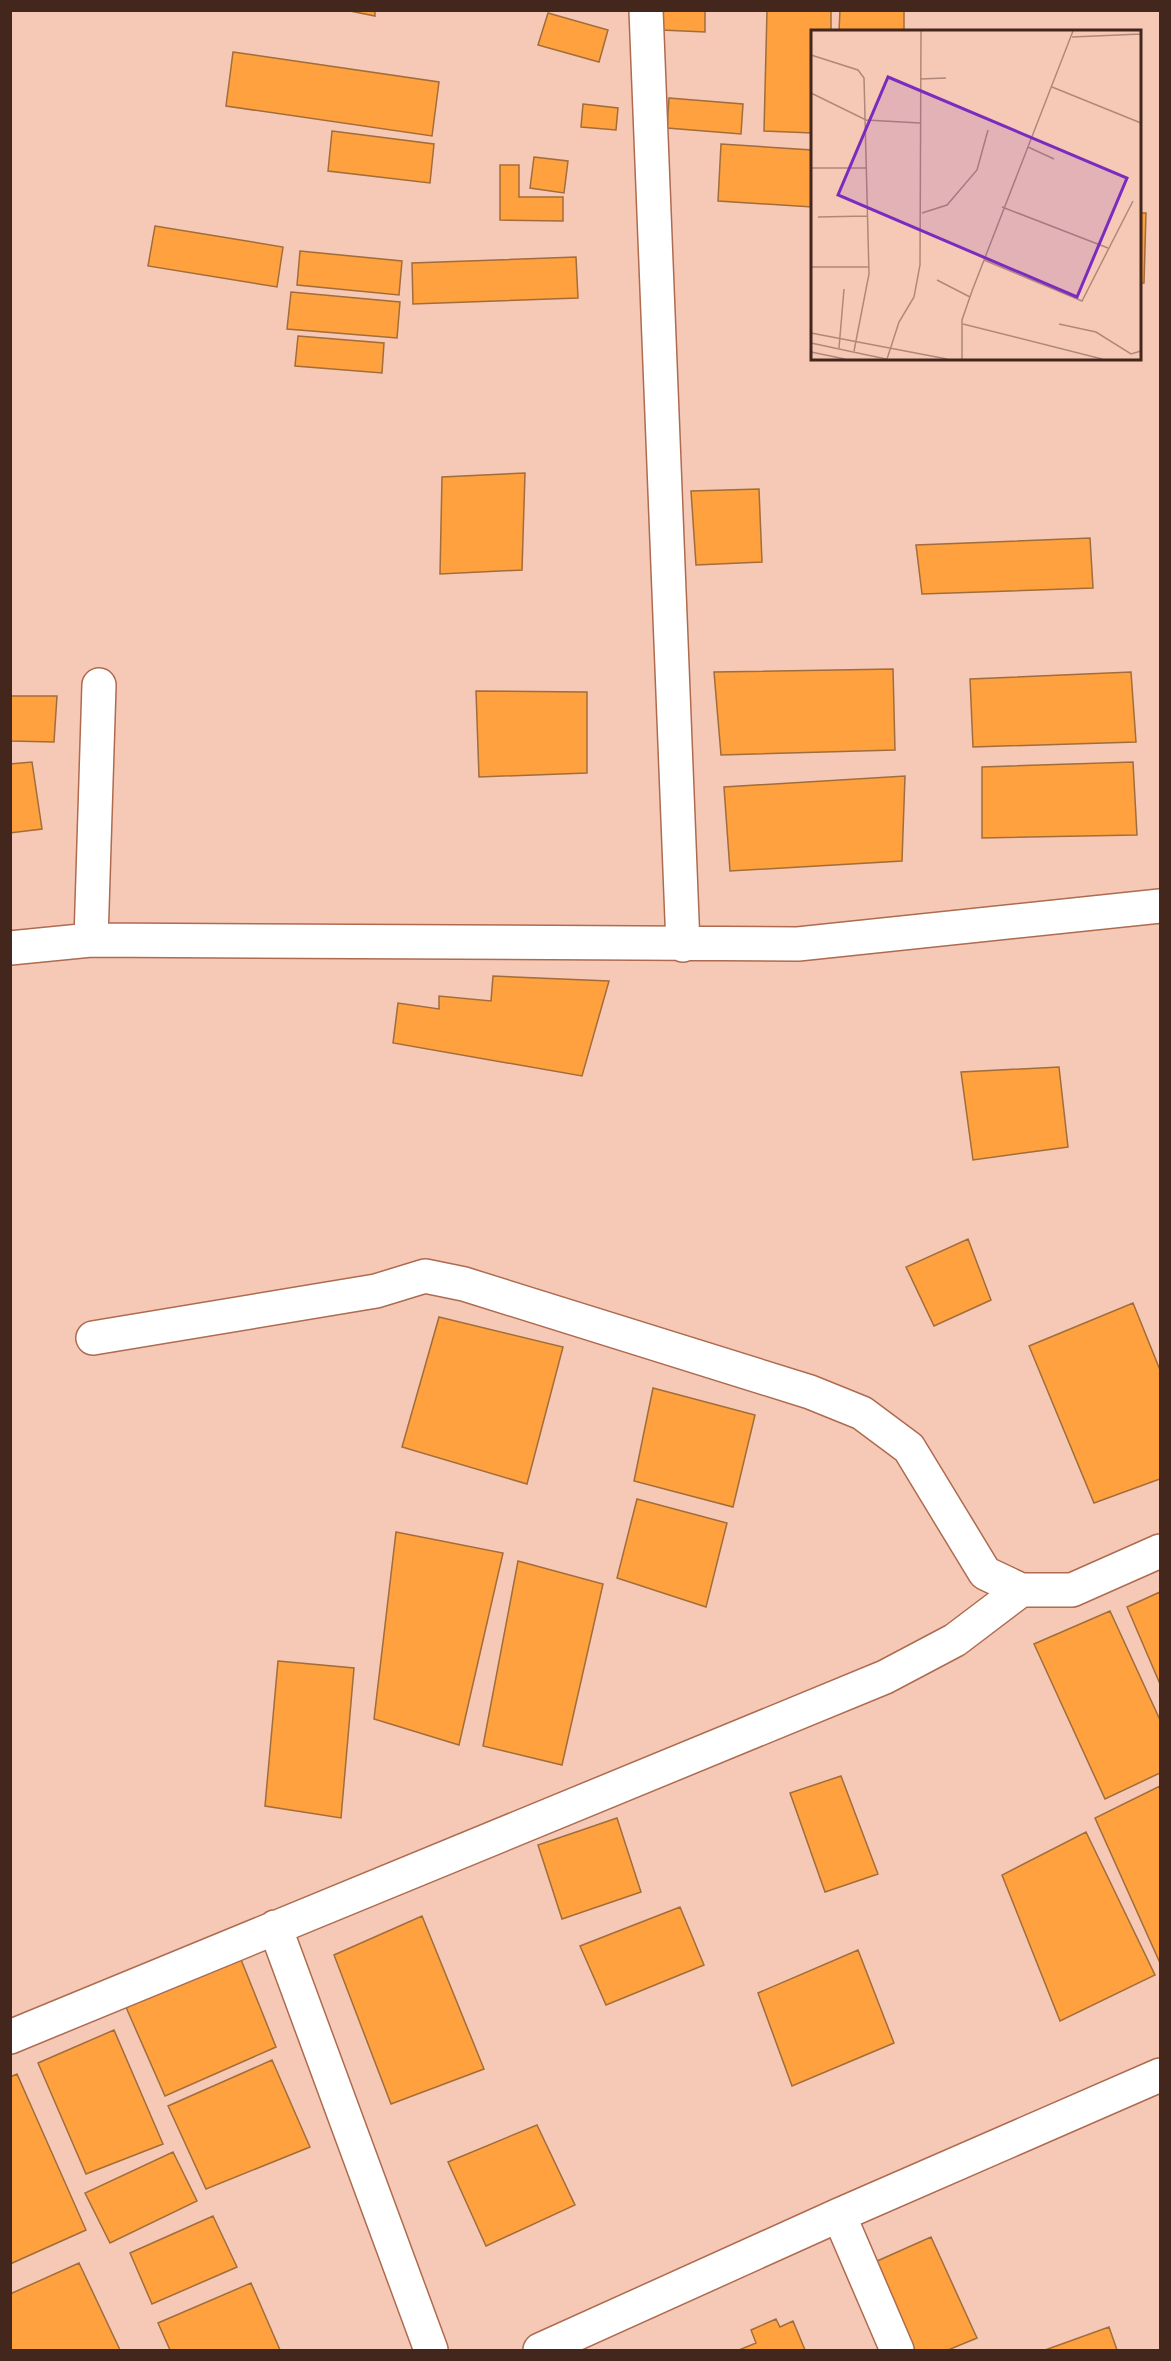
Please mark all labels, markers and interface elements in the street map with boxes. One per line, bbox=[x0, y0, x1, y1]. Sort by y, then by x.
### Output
inset map bbox=[811, 30, 1141, 360]

